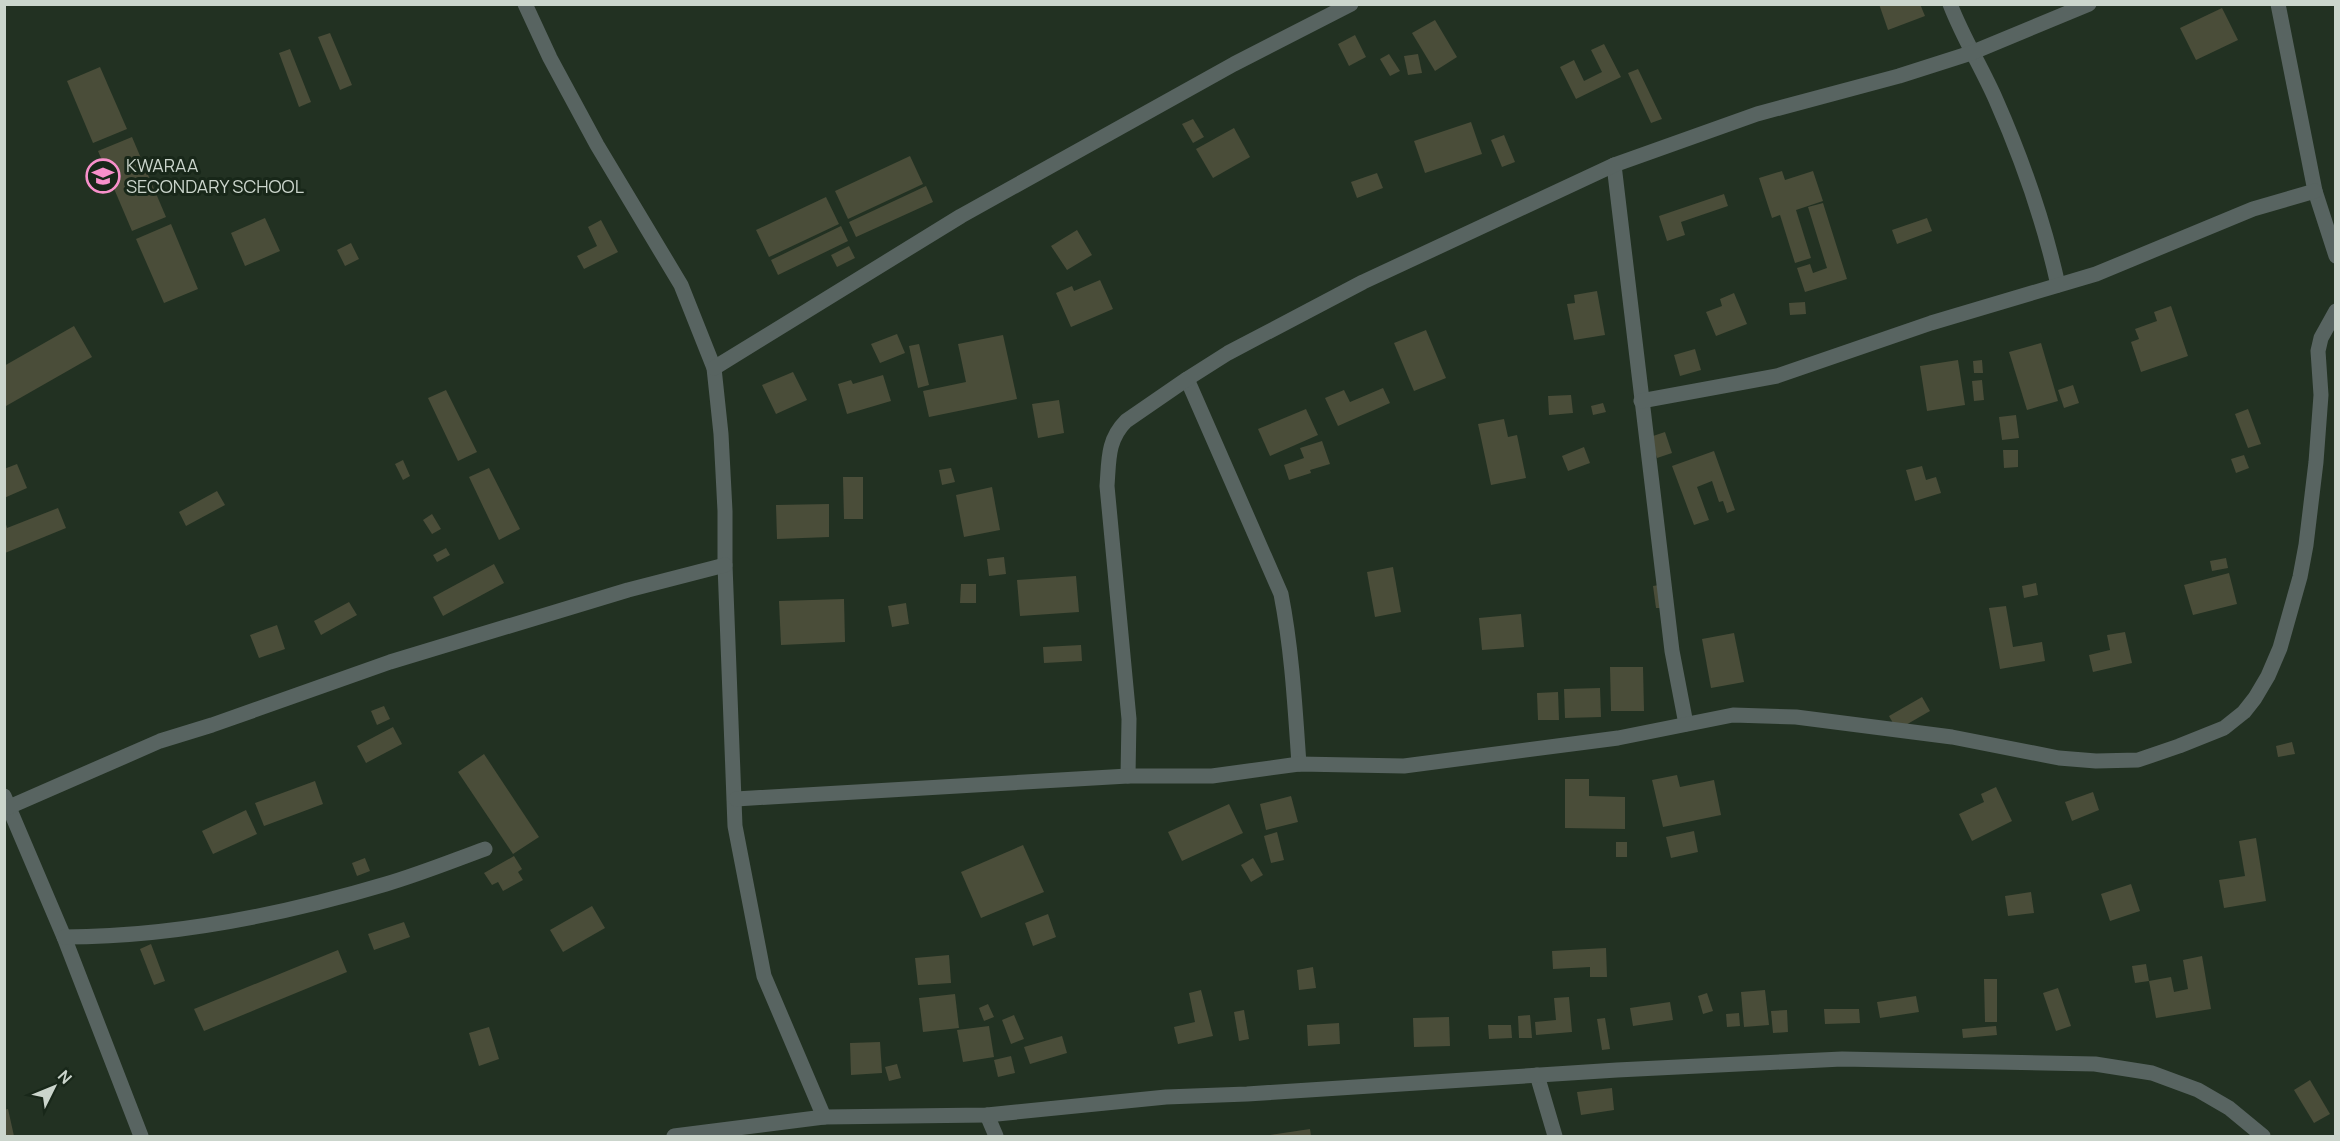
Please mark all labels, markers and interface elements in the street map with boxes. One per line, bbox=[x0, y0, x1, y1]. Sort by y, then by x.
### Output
place label: KWARAA SECONDARY SCHOOL bbox=[126, 153, 304, 198]
school or university icon: KWARAA SECONDARY SCHOOL bbox=[85, 158, 121, 194]
north arrow bbox=[24, 1057, 84, 1117]
text: N bbox=[53, 1065, 77, 1088]

